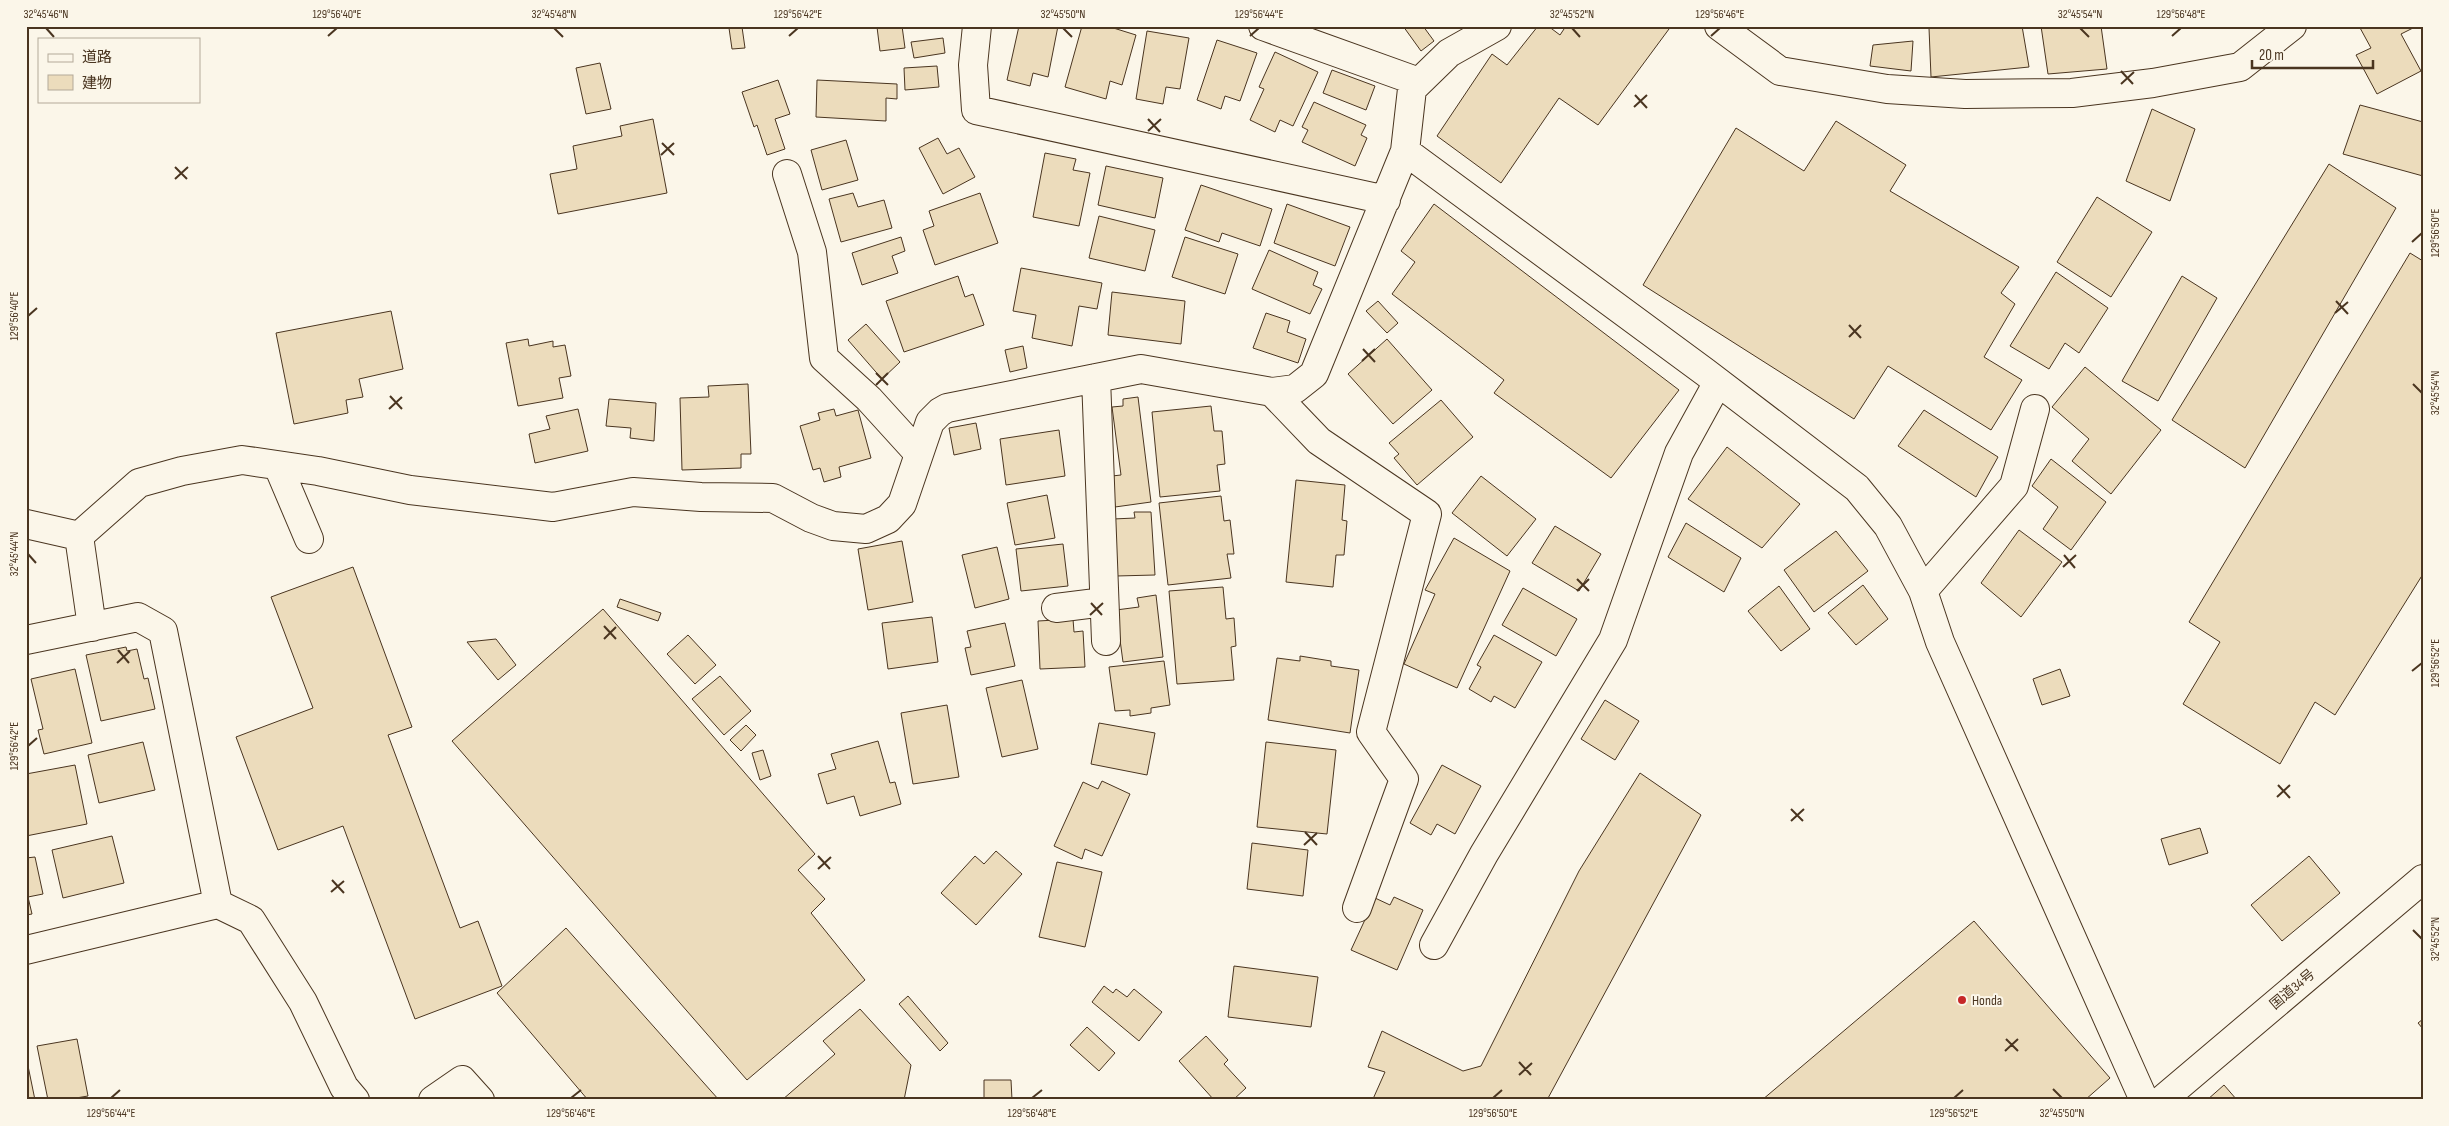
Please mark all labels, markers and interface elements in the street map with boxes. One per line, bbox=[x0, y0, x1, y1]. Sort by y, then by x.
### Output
text: 32°45'46"N bbox=[24, 7, 68, 22]
text: 129°56'40"E bbox=[313, 7, 362, 22]
text: 32°45'48"N bbox=[532, 7, 576, 22]
text: 129°56'42"E bbox=[774, 7, 822, 22]
text: 32°45'50"N bbox=[1041, 7, 1085, 22]
text: 129°56'44"E bbox=[1235, 7, 1283, 22]
text: 32°45'52"N bbox=[1550, 7, 1594, 22]
text: 129°56'46"E bbox=[1696, 7, 1744, 22]
text: 32°45'54"N bbox=[2058, 7, 2102, 22]
text: 129°56'48"E bbox=[2157, 7, 2205, 22]
legend bbox=[38, 38, 200, 102]
scale bar bbox=[2252, 38, 2373, 70]
text: 20 m bbox=[2259, 46, 2284, 65]
text: 道路 bbox=[82, 48, 112, 67]
text: 建物 bbox=[82, 74, 112, 93]
text: 129°56'50"E bbox=[2428, 209, 2443, 257]
text: 129°56'40"E bbox=[7, 291, 22, 340]
text: 32°45'54"N bbox=[2428, 371, 2443, 415]
text: 32°45'44"N bbox=[7, 532, 22, 576]
text: 129°56'52"E bbox=[2428, 639, 2443, 687]
text: 129°56'42"E bbox=[7, 722, 22, 770]
text: 32°45'52"N bbox=[2428, 917, 2443, 961]
street label: 国道34号 bbox=[2266, 966, 2318, 1013]
place label: Honda bbox=[1972, 992, 2002, 1009]
marker: Honda bbox=[1956, 994, 1968, 1006]
text: 129°56'44"E bbox=[87, 1106, 135, 1121]
text: 129°56'46"E bbox=[547, 1106, 595, 1121]
text: 129°56'48"E bbox=[1008, 1106, 1056, 1121]
text: 129°56'50"E bbox=[1469, 1106, 1517, 1121]
text: 129°56'52"E bbox=[1930, 1106, 1978, 1121]
text: 32°45'50"N bbox=[2040, 1106, 2084, 1121]

